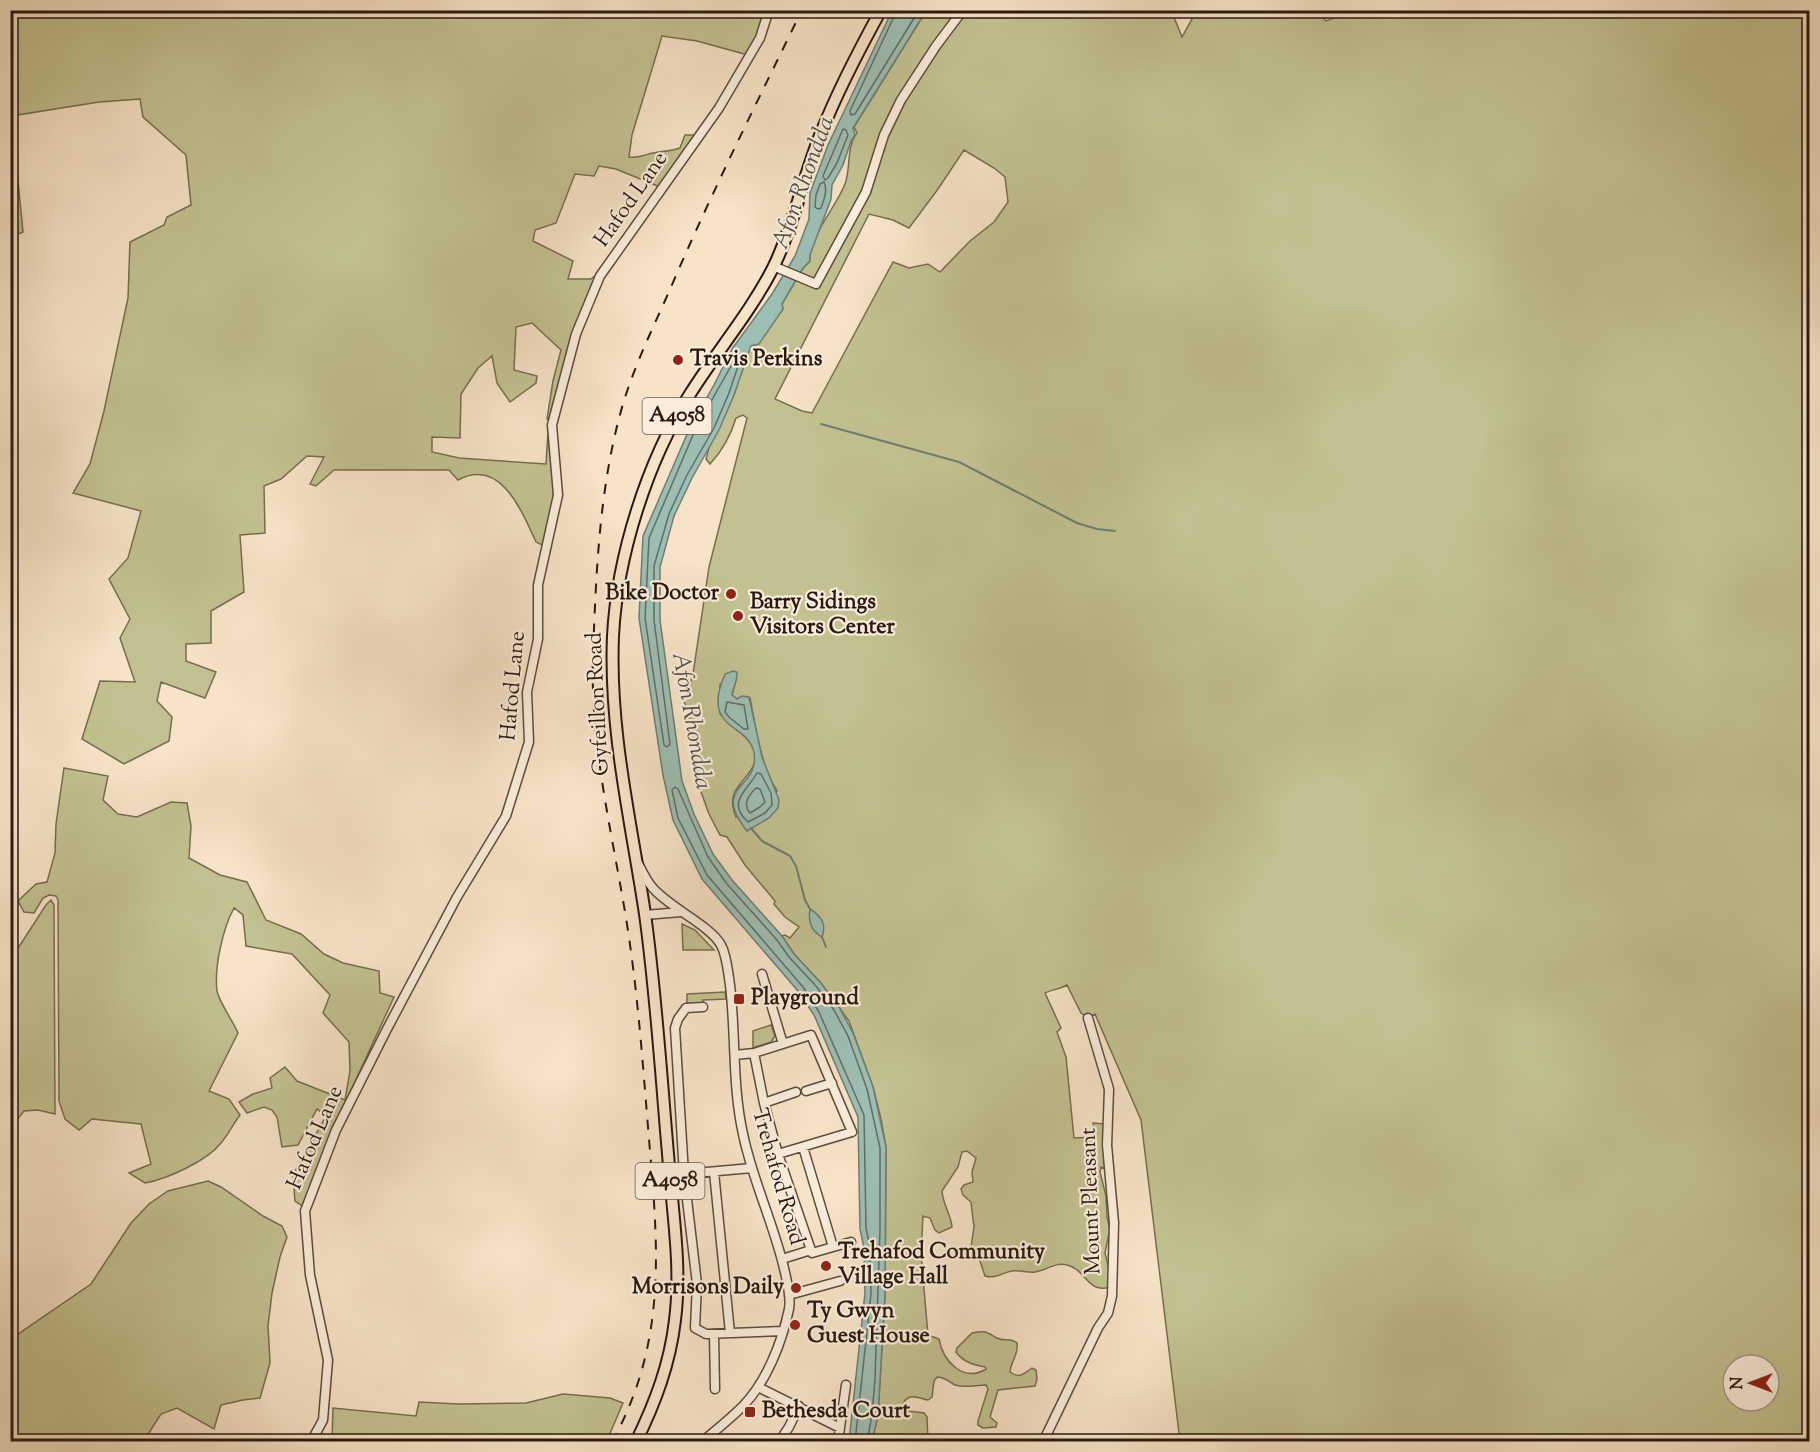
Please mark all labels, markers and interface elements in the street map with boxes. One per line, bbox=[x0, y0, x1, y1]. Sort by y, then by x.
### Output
water label: Afon Rhondda bbox=[764, 112, 844, 254]
street label: Hafod Lane bbox=[587, 146, 677, 254]
place label: Travis Perkins bbox=[690, 344, 823, 376]
marker: Travis Perkins bbox=[671, 353, 685, 367]
road number: A4058 bbox=[642, 398, 712, 434]
place label: Bike Doctor bbox=[605, 578, 720, 610]
marker: Bike Doctor bbox=[724, 587, 738, 601]
place label: Barry Sidings Visitors Center bbox=[750, 587, 896, 644]
marker: Barry Sidings Visitors Center bbox=[731, 609, 745, 623]
street label: Hafod Lane bbox=[493, 630, 535, 742]
street label: Gyfeillon Road bbox=[579, 631, 619, 777]
water label: Afon Rhondda bbox=[662, 649, 720, 793]
place label: Playground bbox=[751, 983, 859, 1015]
marker: Playground bbox=[732, 992, 746, 1006]
street label: Hafod Lane bbox=[280, 1081, 352, 1195]
street label: Trehafod Road bbox=[742, 1105, 812, 1249]
street label: Mount Pleasant bbox=[1073, 1126, 1111, 1275]
road number: A4058 bbox=[636, 1163, 704, 1199]
place label: Trehafod Community Village Hall bbox=[838, 1237, 1045, 1294]
marker: Trehafod Community Village Hall bbox=[819, 1259, 833, 1273]
place label: Morrisons Daily bbox=[632, 1272, 784, 1304]
marker: Morrisons Daily bbox=[789, 1281, 803, 1295]
place label: Ty Gwyn Guest House bbox=[807, 1296, 930, 1353]
marker: Ty Gwyn Guest House bbox=[788, 1318, 802, 1332]
north arrow bbox=[1721, 1353, 1781, 1413]
text: N bbox=[1727, 1376, 1750, 1389]
place label: Bethesda Court bbox=[762, 1396, 910, 1428]
marker: Bethesda Court bbox=[743, 1405, 757, 1419]

